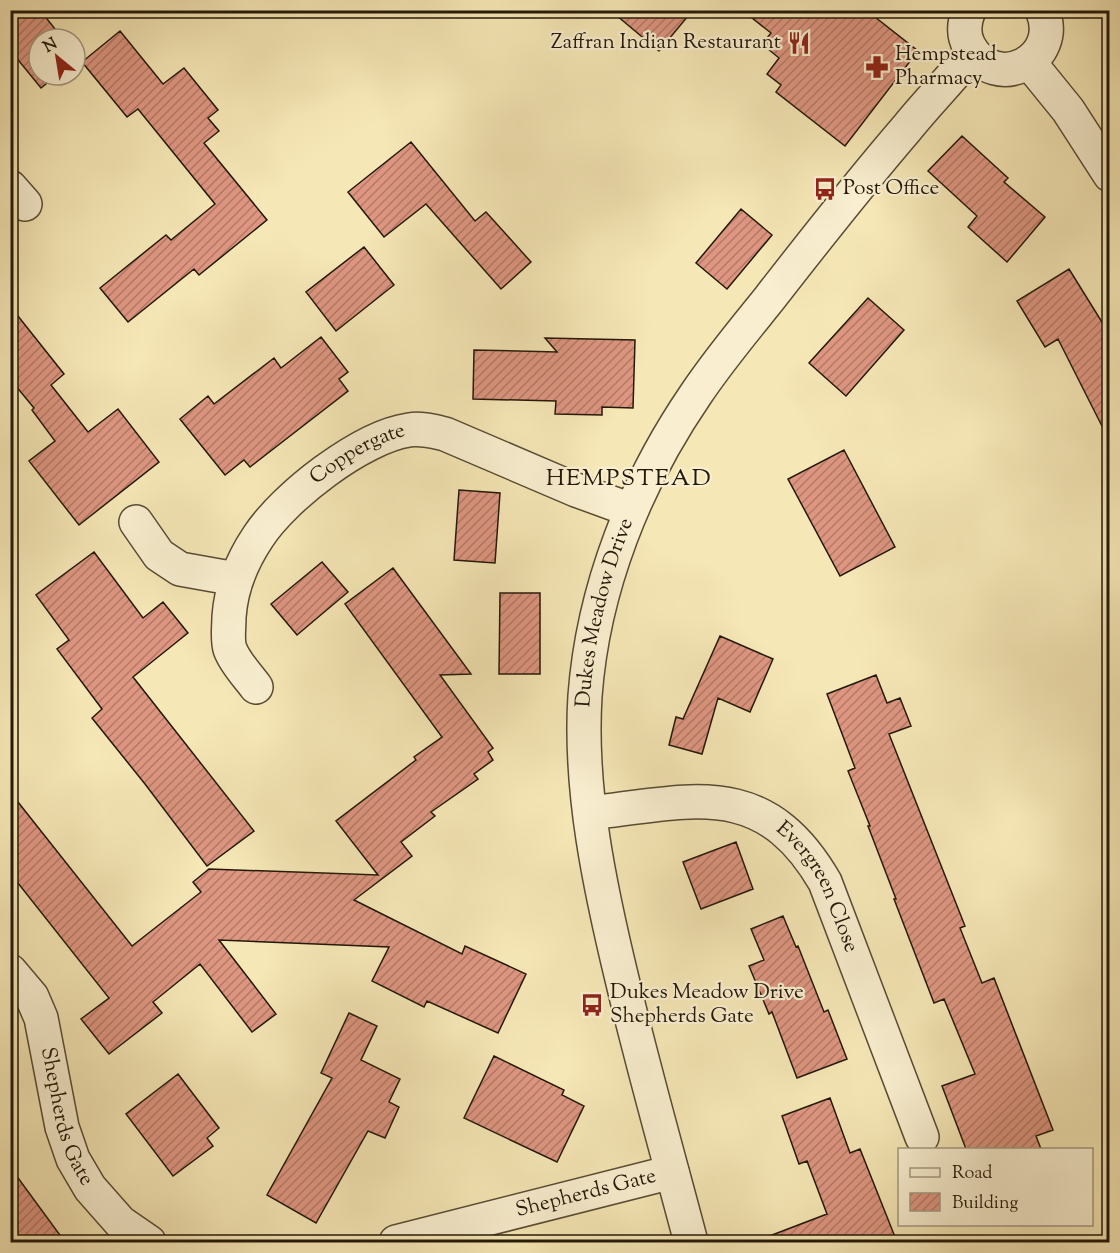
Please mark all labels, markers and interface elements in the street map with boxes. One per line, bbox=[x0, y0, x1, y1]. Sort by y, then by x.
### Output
north arrow bbox=[27, 27, 87, 87]
place label: Zaffran Indian Restaurant bbox=[551, 28, 781, 58]
restaurant icon: Zaffran Indian Restaurant bbox=[786, 30, 812, 56]
text: N bbox=[39, 33, 62, 59]
place label: Hempstead Pharmacy bbox=[895, 40, 997, 94]
pharmacy icon: Hempstead Pharmacy bbox=[864, 54, 890, 80]
place label: Post Office bbox=[843, 174, 939, 204]
bus stop icon: Post Office bbox=[812, 176, 838, 202]
street label: Coppergate bbox=[304, 416, 408, 492]
district label: HEMPSTEAD bbox=[546, 462, 712, 496]
street label: Dukes Meadow Drive bbox=[569, 514, 642, 708]
street label: Evergreen Close bbox=[769, 815, 865, 957]
place label: Dukes Meadow Drive Shepherds Gate bbox=[610, 978, 804, 1032]
bus stop icon: Dukes Meadow Drive Shepherds Gate bbox=[579, 992, 605, 1018]
street label: Shepherds Gate bbox=[32, 1045, 101, 1192]
legend bbox=[898, 1148, 1093, 1226]
text: Road bbox=[952, 1161, 992, 1187]
street label: Shepherds Gate bbox=[513, 1162, 659, 1226]
text: Building bbox=[952, 1191, 1018, 1217]

